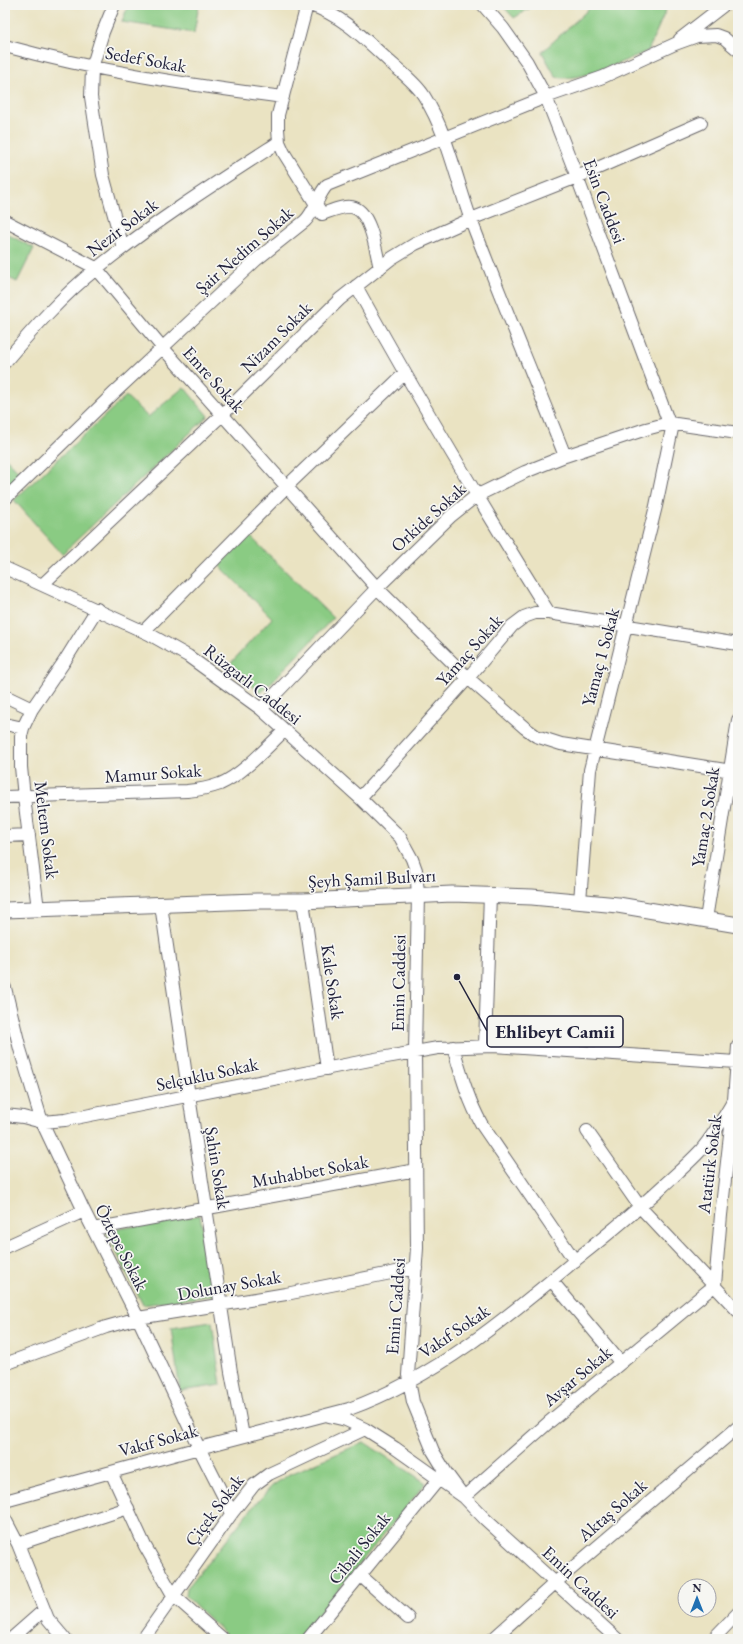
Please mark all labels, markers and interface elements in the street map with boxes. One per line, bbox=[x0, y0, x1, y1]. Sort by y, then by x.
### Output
street label: Sedef Sokak bbox=[104, 41, 189, 78]
street label: Esin Caddesi bbox=[578, 155, 632, 247]
street label: Nezir Sokak bbox=[82, 192, 163, 261]
street label: Şair Nedim Sokak bbox=[190, 201, 298, 299]
street label: Nizam Sokak bbox=[236, 296, 317, 377]
street label: Emre Sokak bbox=[178, 341, 250, 418]
street label: Orkide Sokak bbox=[386, 477, 471, 557]
street label: Yamaç 1 Sokak bbox=[576, 605, 624, 709]
street label: Yamaç Sokak bbox=[431, 609, 508, 691]
street label: Rüzgarlı Caddesi bbox=[199, 639, 307, 730]
street label: Mamur Sokak bbox=[104, 758, 203, 788]
street label: Yamaç 2 Sokak bbox=[686, 765, 724, 869]
street label: Meltem Sokak bbox=[30, 780, 64, 881]
street label: Şeyh Şamil Bulvarı bbox=[308, 863, 437, 893]
street label: Emin Caddesi bbox=[386, 934, 410, 1032]
street label: Kale Sokak bbox=[316, 943, 350, 1022]
callout: Ehlibeyt Camii bbox=[487, 1016, 623, 1047]
text: Ehlibeyt Camii bbox=[495, 1019, 615, 1044]
street label: Selçuklu Sokak bbox=[154, 1052, 261, 1096]
street label: Atatürk Sokak bbox=[691, 1113, 727, 1216]
street label: Şahin Sokak bbox=[200, 1125, 236, 1212]
street label: Muhabbet Sokak bbox=[250, 1149, 371, 1193]
street label: Öztepe Sokak bbox=[90, 1200, 154, 1295]
street label: Emin Caddesi bbox=[380, 1256, 410, 1355]
street label: Dolunay Sokak bbox=[175, 1264, 283, 1305]
street label: Vakıf Sokak bbox=[414, 1299, 494, 1363]
street label: Avşar Sokak bbox=[537, 1340, 617, 1412]
street label: Vakıf Sokak bbox=[116, 1418, 201, 1462]
street label: Çiçek Sokak bbox=[179, 1469, 249, 1551]
street label: Aktaş Sokak bbox=[572, 1473, 652, 1547]
street label: Cibali Sokak bbox=[323, 1507, 396, 1589]
street label: Emin Caddesi bbox=[538, 1540, 625, 1624]
north arrow bbox=[677, 1578, 717, 1618]
text: N bbox=[693, 1581, 702, 1595]

